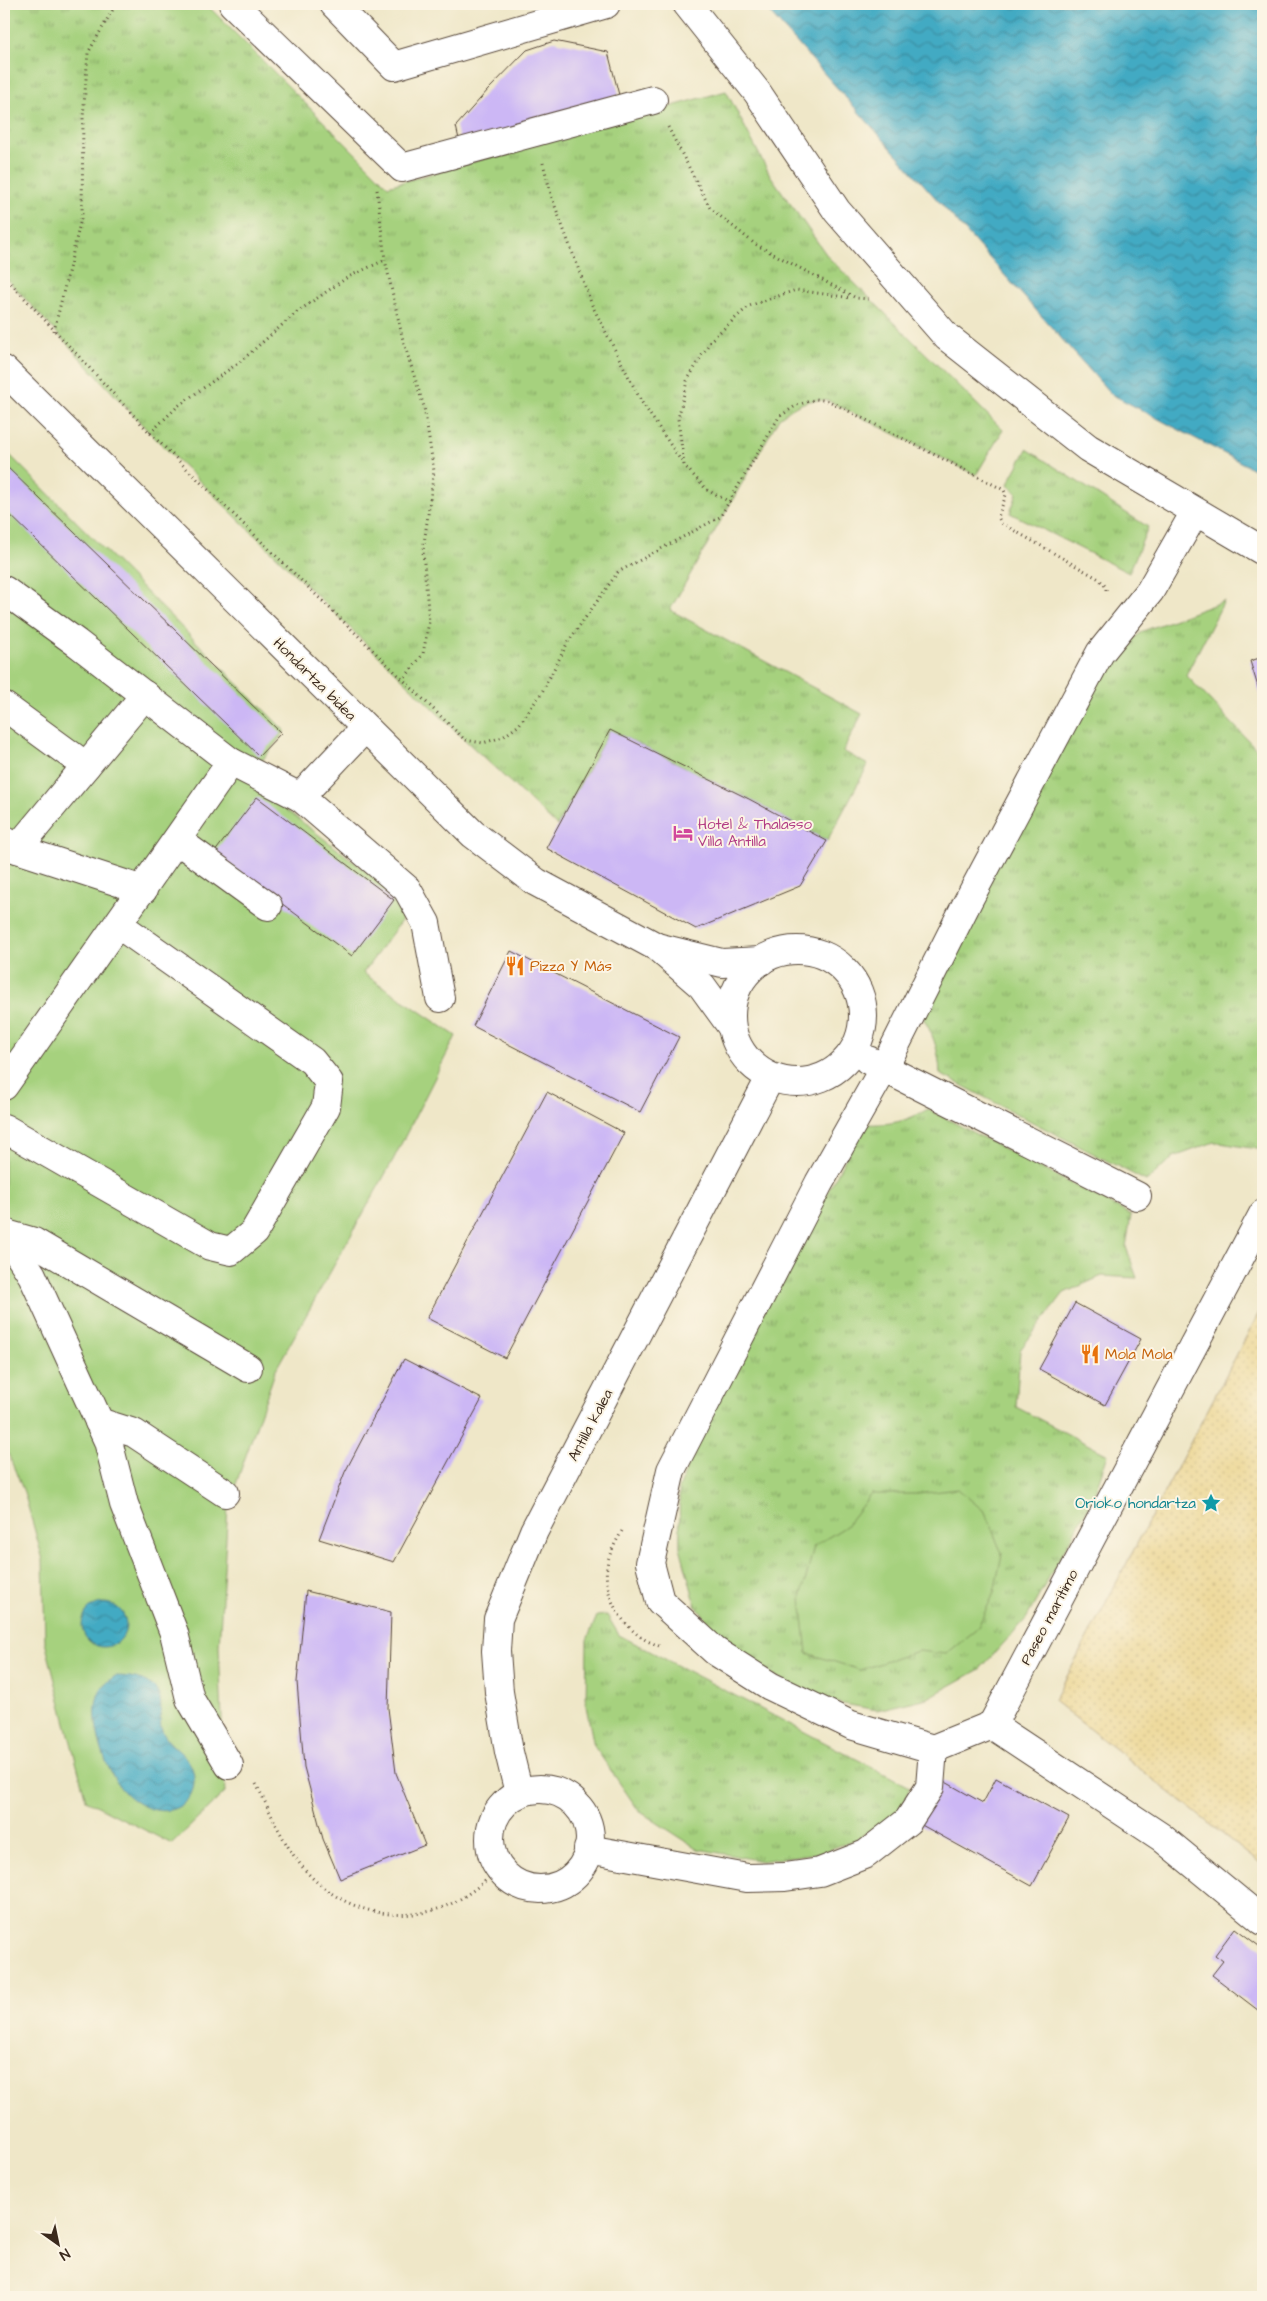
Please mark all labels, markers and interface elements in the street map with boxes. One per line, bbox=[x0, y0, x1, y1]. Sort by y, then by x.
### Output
street label: Hondartza bidea bbox=[268, 633, 361, 726]
place label: Hotel & Thalasso Villa Antilla bbox=[698, 814, 813, 852]
hotel icon: Hotel & Thalasso Villa Antilla bbox=[672, 822, 694, 844]
restaurant icon: Pizza Y Más bbox=[504, 955, 526, 977]
place label: Pizza Y Más bbox=[530, 956, 612, 977]
restaurant icon: Mola Mola bbox=[1079, 1343, 1101, 1365]
place label: Mola Mola bbox=[1105, 1344, 1173, 1365]
street label: Antilla kalea bbox=[563, 1385, 618, 1465]
place icon: Orioko hondartza bbox=[1200, 1492, 1222, 1514]
place label: Orioko hondartza bbox=[1075, 1493, 1196, 1514]
street label: Paseo marítimo bbox=[1015, 1565, 1084, 1669]
north arrow bbox=[32, 2218, 82, 2268]
text: N bbox=[55, 2243, 74, 2265]

